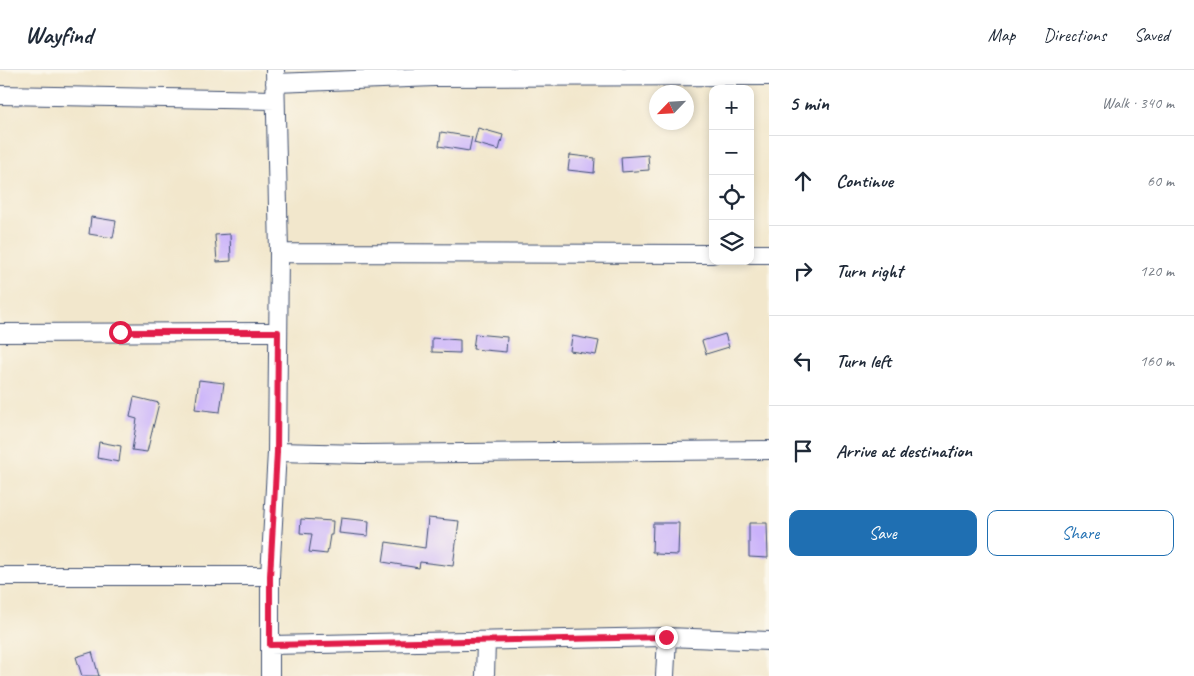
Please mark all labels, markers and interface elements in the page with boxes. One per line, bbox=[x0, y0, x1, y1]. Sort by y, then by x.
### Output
text: Wayfind bbox=[25, 20, 92, 50]
text: Map bbox=[988, 24, 1015, 46]
text: Directions bbox=[1043, 24, 1106, 46]
text: Saved bbox=[1134, 24, 1169, 46]
north arrow bbox=[649, 85, 694, 130]
map controls bbox=[709, 85, 754, 265]
button: + bbox=[709, 85, 754, 130]
text: 5 min bbox=[789, 90, 829, 116]
text: Walk · 340 m bbox=[1102, 93, 1174, 113]
button: − bbox=[709, 130, 754, 175]
icon: ahead bbox=[789, 167, 817, 195]
text: Continue bbox=[836, 169, 893, 193]
text: 60 m bbox=[1147, 171, 1174, 191]
button: locate bbox=[709, 175, 754, 220]
button: layers bbox=[709, 220, 754, 265]
icon: right bbox=[789, 257, 817, 285]
text: Turn right bbox=[836, 259, 903, 283]
text: 120 m bbox=[1140, 261, 1174, 281]
route start bbox=[109, 321, 132, 344]
icon: left bbox=[789, 347, 817, 375]
text: Turn left bbox=[836, 349, 891, 373]
text: 160 m bbox=[1140, 351, 1174, 371]
icon: arrive bbox=[789, 437, 817, 465]
text: Arrive at destination bbox=[836, 439, 972, 463]
button: Save bbox=[789, 510, 977, 556]
button: Share bbox=[987, 510, 1174, 556]
route end bbox=[655, 626, 678, 649]

